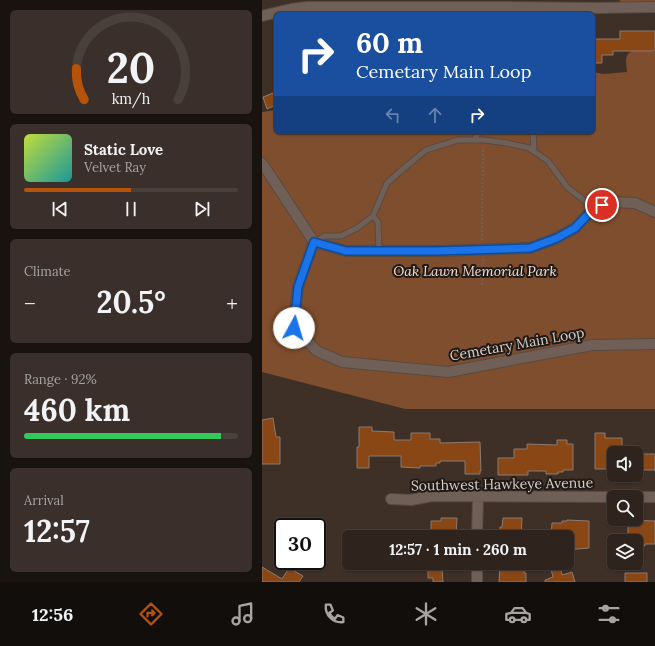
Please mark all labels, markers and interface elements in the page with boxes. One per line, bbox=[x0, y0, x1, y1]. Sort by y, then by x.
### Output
text: 60 m bbox=[356, 25, 423, 61]
icon: right bbox=[290, 28, 342, 80]
text: 20 bbox=[107, 41, 155, 94]
text: Cemetary Main Loop bbox=[356, 60, 531, 83]
text: km/h bbox=[112, 90, 151, 109]
icon: left bbox=[382, 104, 404, 126]
icon: ahead bbox=[424, 104, 446, 126]
icon: right bbox=[466, 104, 488, 126]
text: Static Love bbox=[84, 140, 163, 159]
text: Velvet Ray bbox=[84, 159, 146, 176]
pin bbox=[585, 188, 619, 222]
icon: arrive bbox=[591, 194, 613, 216]
icon: previous bbox=[49, 198, 71, 220]
icon: pause bbox=[120, 198, 142, 220]
icon: next bbox=[191, 198, 213, 220]
park label: Oak Lawn Memorial Park bbox=[393, 262, 557, 280]
text: Climate bbox=[24, 263, 71, 280]
text: 20.5° bbox=[96, 283, 166, 321]
text: − bbox=[24, 289, 36, 317]
text: + bbox=[226, 289, 238, 317]
position arrow bbox=[273, 307, 315, 349]
street label: Cemetary Main Loop bbox=[448, 323, 586, 365]
text: Range · 92% bbox=[24, 371, 97, 388]
text: 460 km bbox=[24, 391, 130, 429]
map controls bbox=[607, 446, 643, 570]
button: sound bbox=[607, 446, 643, 482]
street label: Southwest Hawkeye Avenue bbox=[411, 473, 594, 495]
button: search bbox=[607, 490, 643, 526]
text: Arrival bbox=[24, 492, 64, 509]
text: 12:57 bbox=[24, 512, 90, 550]
speed limit sign: 30 bbox=[274, 518, 326, 570]
button: layers bbox=[607, 534, 643, 570]
text: 12:57 · 1 min · 260 m bbox=[389, 540, 527, 559]
icon: directions bbox=[137, 600, 165, 628]
icon: music bbox=[229, 600, 257, 628]
icon: phone bbox=[320, 600, 348, 628]
icon: climate bbox=[412, 600, 440, 628]
icon: car bbox=[504, 600, 532, 628]
icon: filters bbox=[595, 600, 623, 628]
text: 12:56 bbox=[32, 603, 73, 626]

